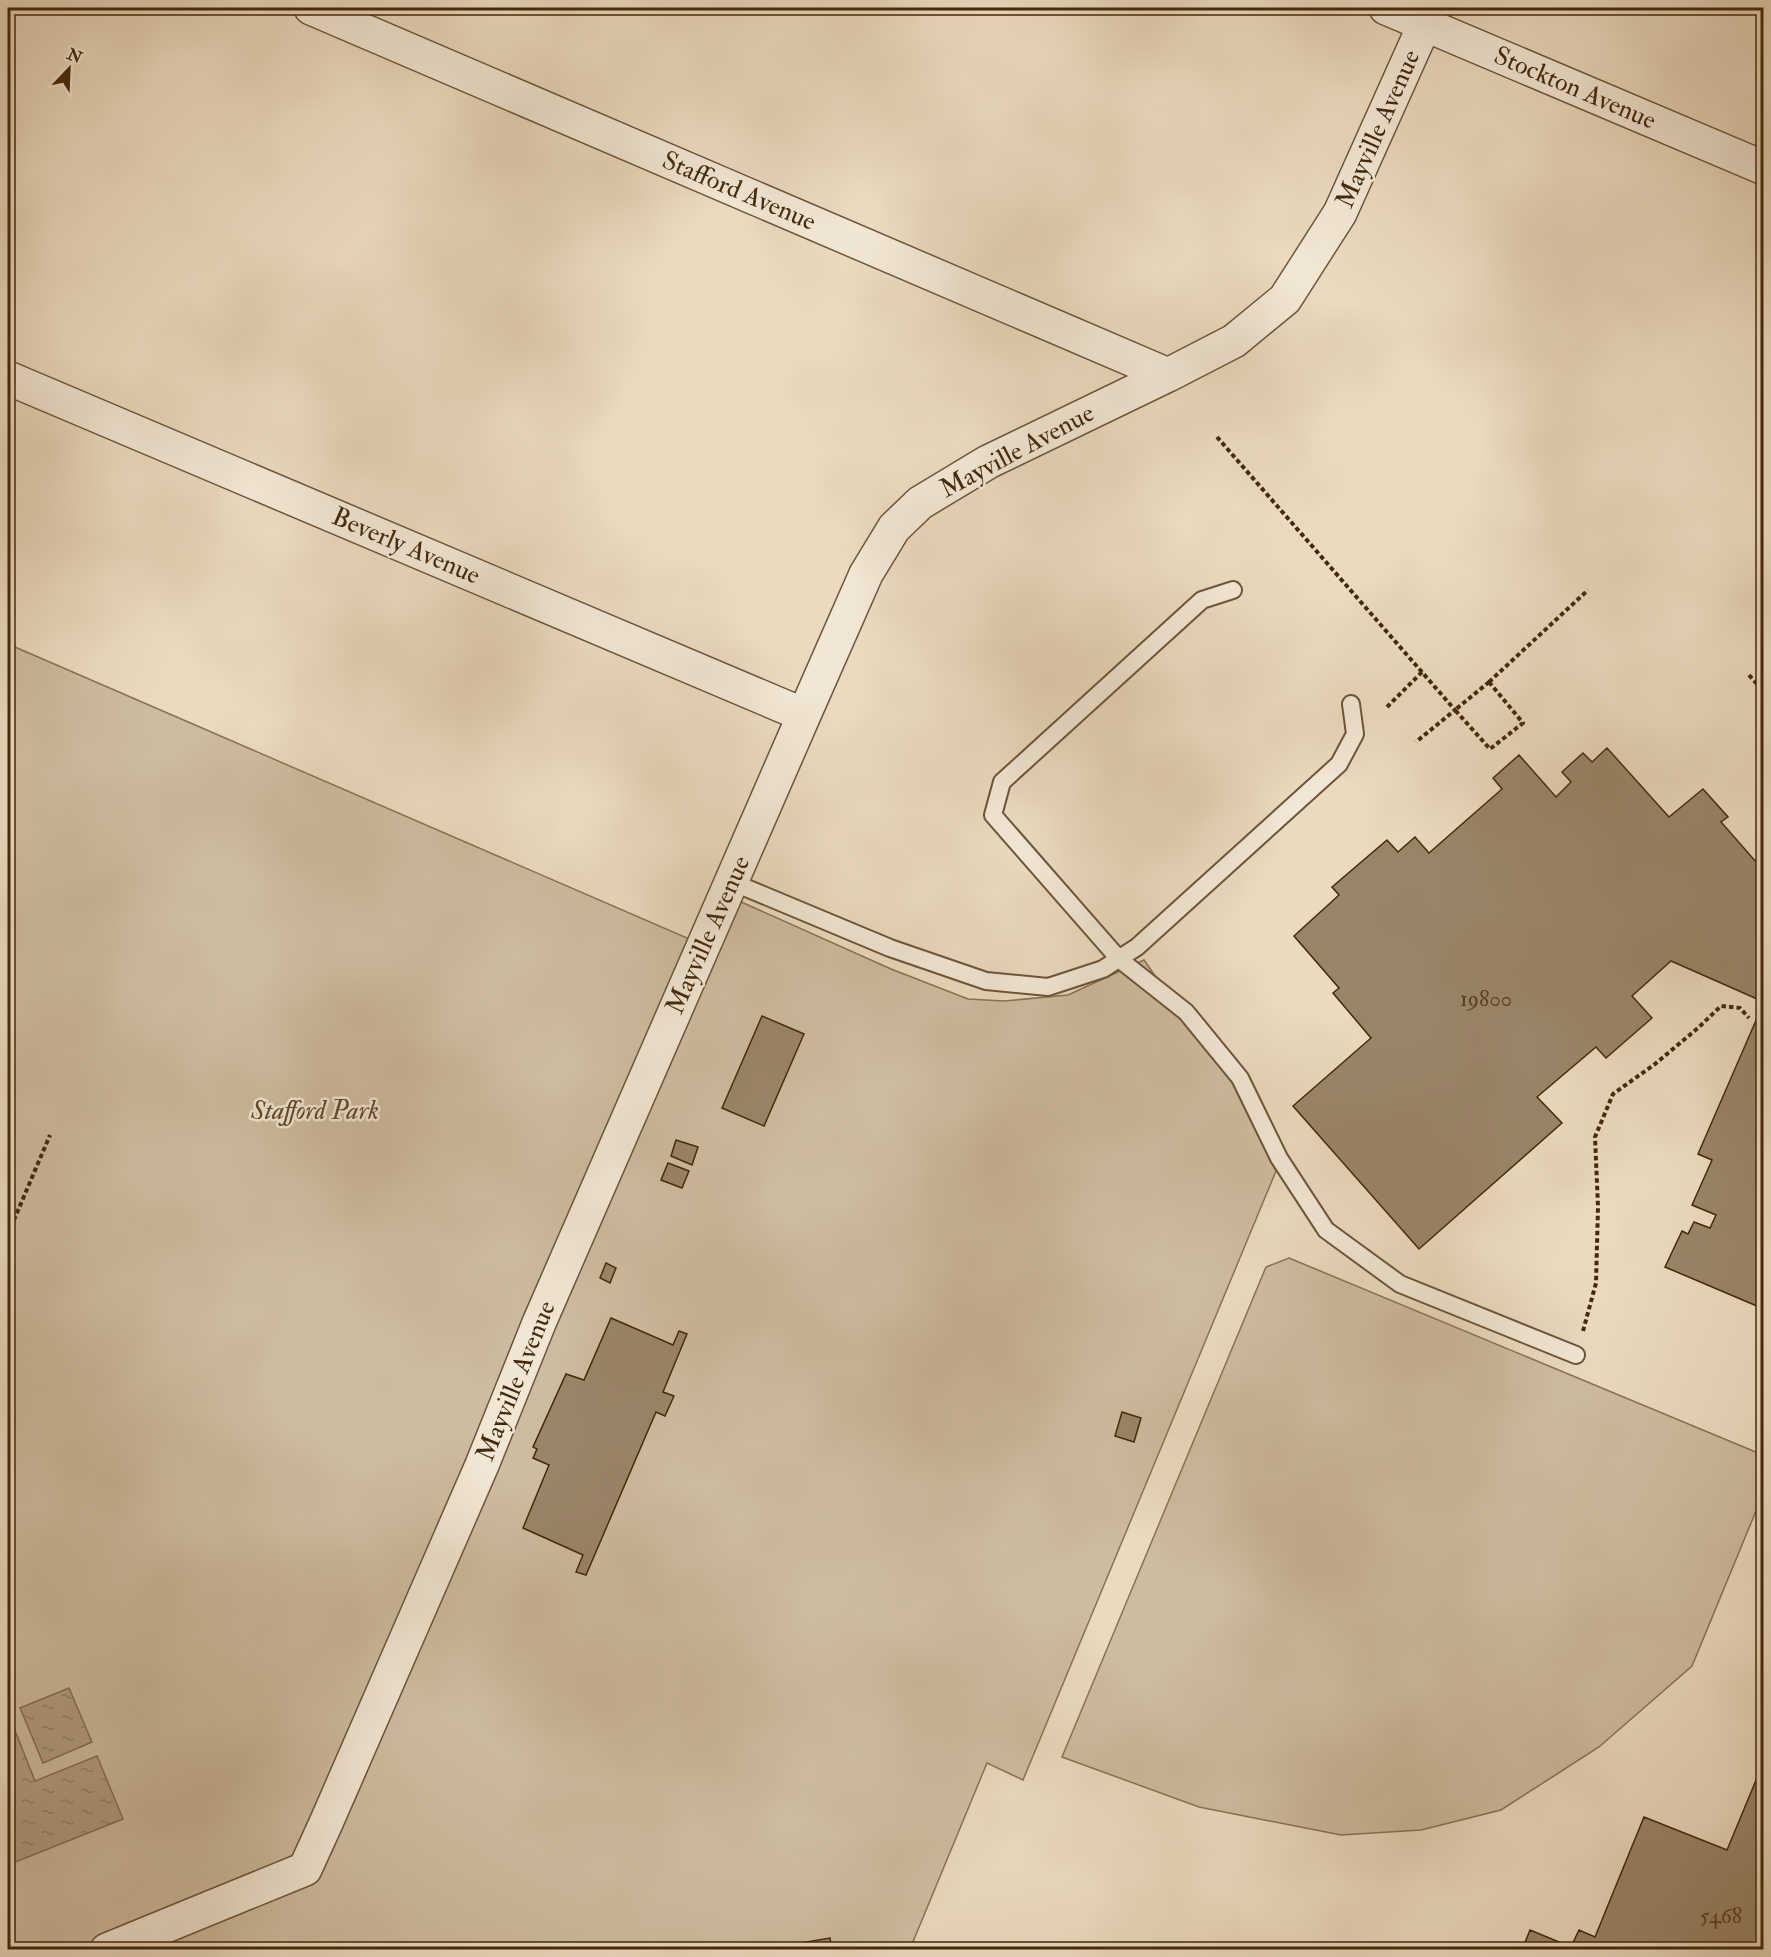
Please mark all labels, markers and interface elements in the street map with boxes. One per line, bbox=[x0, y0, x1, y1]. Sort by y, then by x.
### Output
north arrow bbox=[39, 39, 99, 99]
street label: Stockton Avenue bbox=[1489, 39, 1661, 137]
text: N bbox=[63, 44, 86, 68]
street label: Mayville Avenue bbox=[1329, 45, 1427, 213]
street label: Stafford Avenue bbox=[657, 144, 821, 238]
street label: Mayville Avenue bbox=[935, 397, 1100, 505]
street label: Beverly Avenue bbox=[327, 500, 485, 592]
street label: Mayville Avenue bbox=[659, 851, 757, 1019]
house number: 19800 bbox=[1460, 985, 1512, 1013]
park label: Stafford Park bbox=[250, 1095, 379, 1127]
street label: Mayville Avenue bbox=[469, 1296, 563, 1466]
house number: 5468 bbox=[1700, 1902, 1742, 1930]

